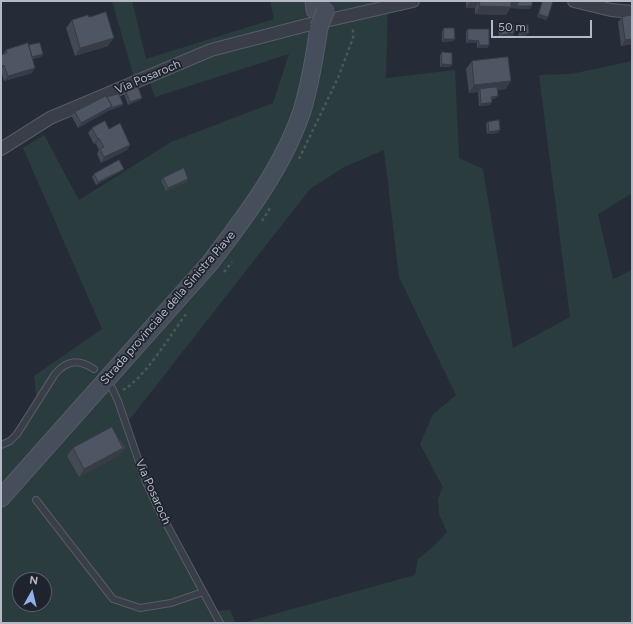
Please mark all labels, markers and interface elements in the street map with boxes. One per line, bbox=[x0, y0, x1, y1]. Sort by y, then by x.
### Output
scale bar bbox=[493, 12, 594, 38]
text: 50 m bbox=[498, 20, 526, 34]
street label: Via Posaroch bbox=[113, 57, 183, 97]
street label: Strada provinciale della Sinistra Piave bbox=[97, 228, 239, 388]
street label: Via Posaroch bbox=[132, 457, 174, 527]
north arrow bbox=[12, 572, 52, 612]
text: N bbox=[28, 574, 39, 588]

